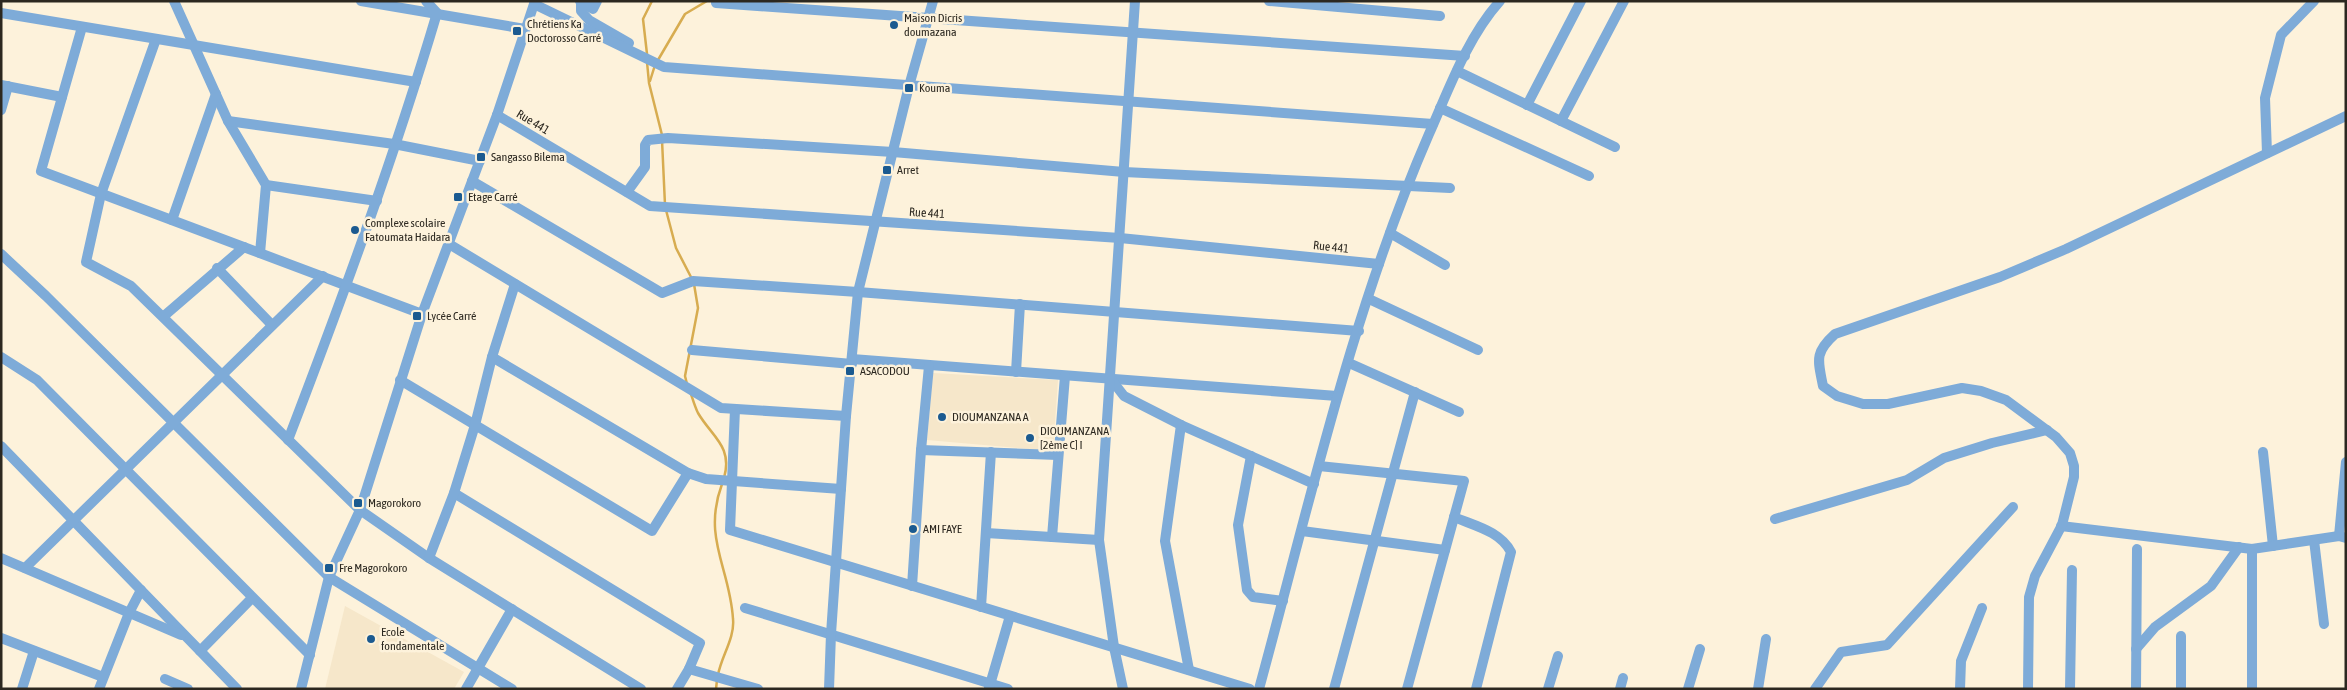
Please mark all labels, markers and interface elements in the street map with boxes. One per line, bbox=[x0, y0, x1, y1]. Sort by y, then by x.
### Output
place label: Maison Dicris doumazana bbox=[904, 11, 962, 39]
place label: Chrétiens Ka Doctorosso Carré bbox=[527, 17, 601, 45]
marker: Maison Dicris doumazana bbox=[888, 19, 900, 31]
marker: Chrétiens Ka Doctorosso Carré bbox=[511, 25, 523, 37]
place label: Kouma bbox=[919, 81, 950, 95]
marker: Kouma bbox=[903, 82, 915, 94]
street label: Rue 441 bbox=[514, 107, 552, 137]
place label: Sangasso Bilema bbox=[491, 150, 565, 164]
marker: Sangasso Bilema bbox=[475, 151, 487, 163]
place label: Arret bbox=[897, 163, 919, 177]
marker: Arret bbox=[881, 164, 893, 176]
place label: Etage Carré bbox=[468, 190, 518, 204]
marker: Etage Carré bbox=[452, 191, 464, 203]
street label: Rue 441 bbox=[909, 205, 946, 221]
place label: Complexe scolaire Fatoumata Haidara bbox=[365, 216, 450, 244]
marker: Complexe scolaire Fatoumata Haidara bbox=[349, 224, 361, 236]
street label: Rue 441 bbox=[1312, 238, 1350, 256]
place label: Lycée Carré bbox=[427, 309, 477, 323]
marker: Lycée Carré bbox=[411, 310, 423, 322]
place label: ASACODOU bbox=[860, 364, 910, 378]
marker: ASACODOU bbox=[844, 365, 856, 377]
place label: DIOUMANZANA A bbox=[952, 410, 1029, 424]
marker: DIOUMANZANA A bbox=[936, 411, 948, 423]
place label: DIOUMANZANA [2ème C] I bbox=[1040, 424, 1109, 452]
marker: DIOUMANZANA [2ème C] I bbox=[1024, 432, 1036, 444]
place label: Magorokoro bbox=[368, 496, 422, 510]
marker: Magorokoro bbox=[352, 497, 364, 509]
place label: AMI FAYE bbox=[923, 522, 962, 536]
marker: AMI FAYE bbox=[907, 523, 919, 535]
place label: Fre Magorokoro bbox=[339, 561, 408, 575]
marker: Fre Magorokoro bbox=[323, 562, 335, 574]
place label: Ecole fondamentale bbox=[381, 625, 445, 653]
marker: Ecole fondamentale bbox=[365, 633, 377, 645]

